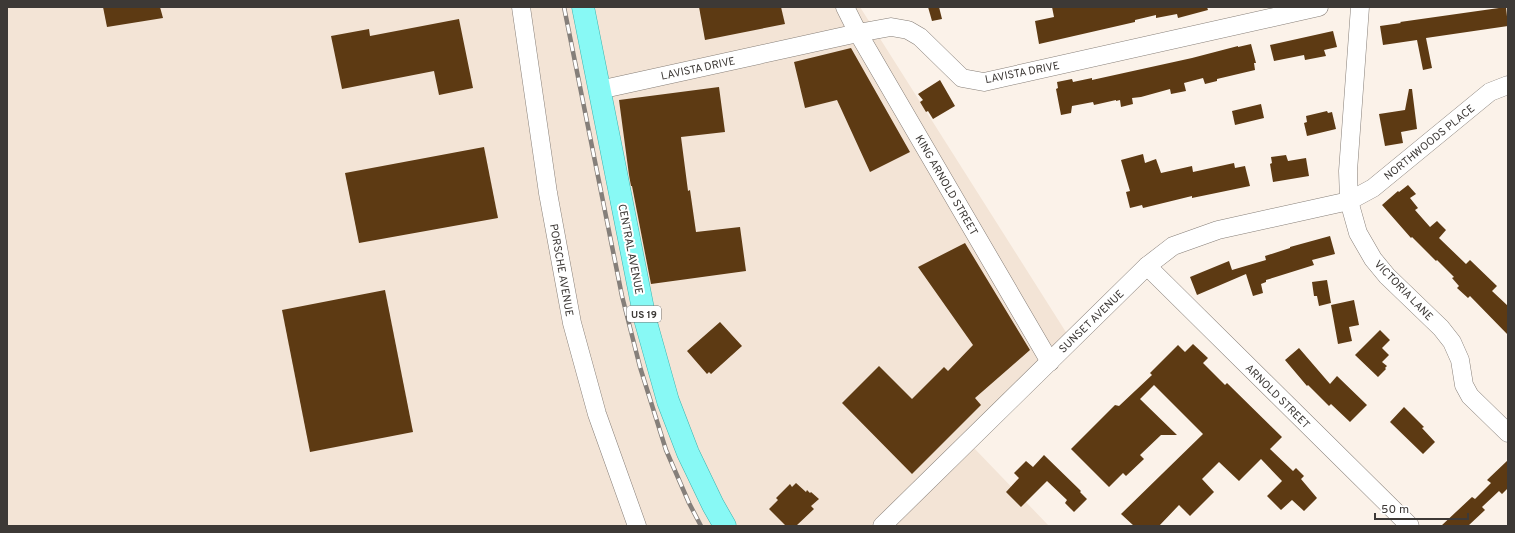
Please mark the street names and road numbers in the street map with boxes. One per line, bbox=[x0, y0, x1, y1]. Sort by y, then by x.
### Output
street label: LAVISTA DRIVE bbox=[660, 54, 737, 84]
street label: LAVISTA DRIVE bbox=[984, 59, 1061, 87]
street label: NORTHWOODS PLACE bbox=[1381, 102, 1478, 184]
street label: KING ARNOLD STREET bbox=[912, 133, 981, 238]
street label: CENTRAL AVENUE bbox=[614, 203, 646, 296]
street label: PORSCHE AVENUE bbox=[546, 223, 576, 318]
street label: VICTORIA LANE bbox=[1371, 257, 1436, 324]
street label: SUNSET AVENUE bbox=[1056, 287, 1127, 356]
road number: US 19 bbox=[627, 306, 661, 322]
street label: ARNOLD STREET bbox=[1242, 361, 1313, 432]

